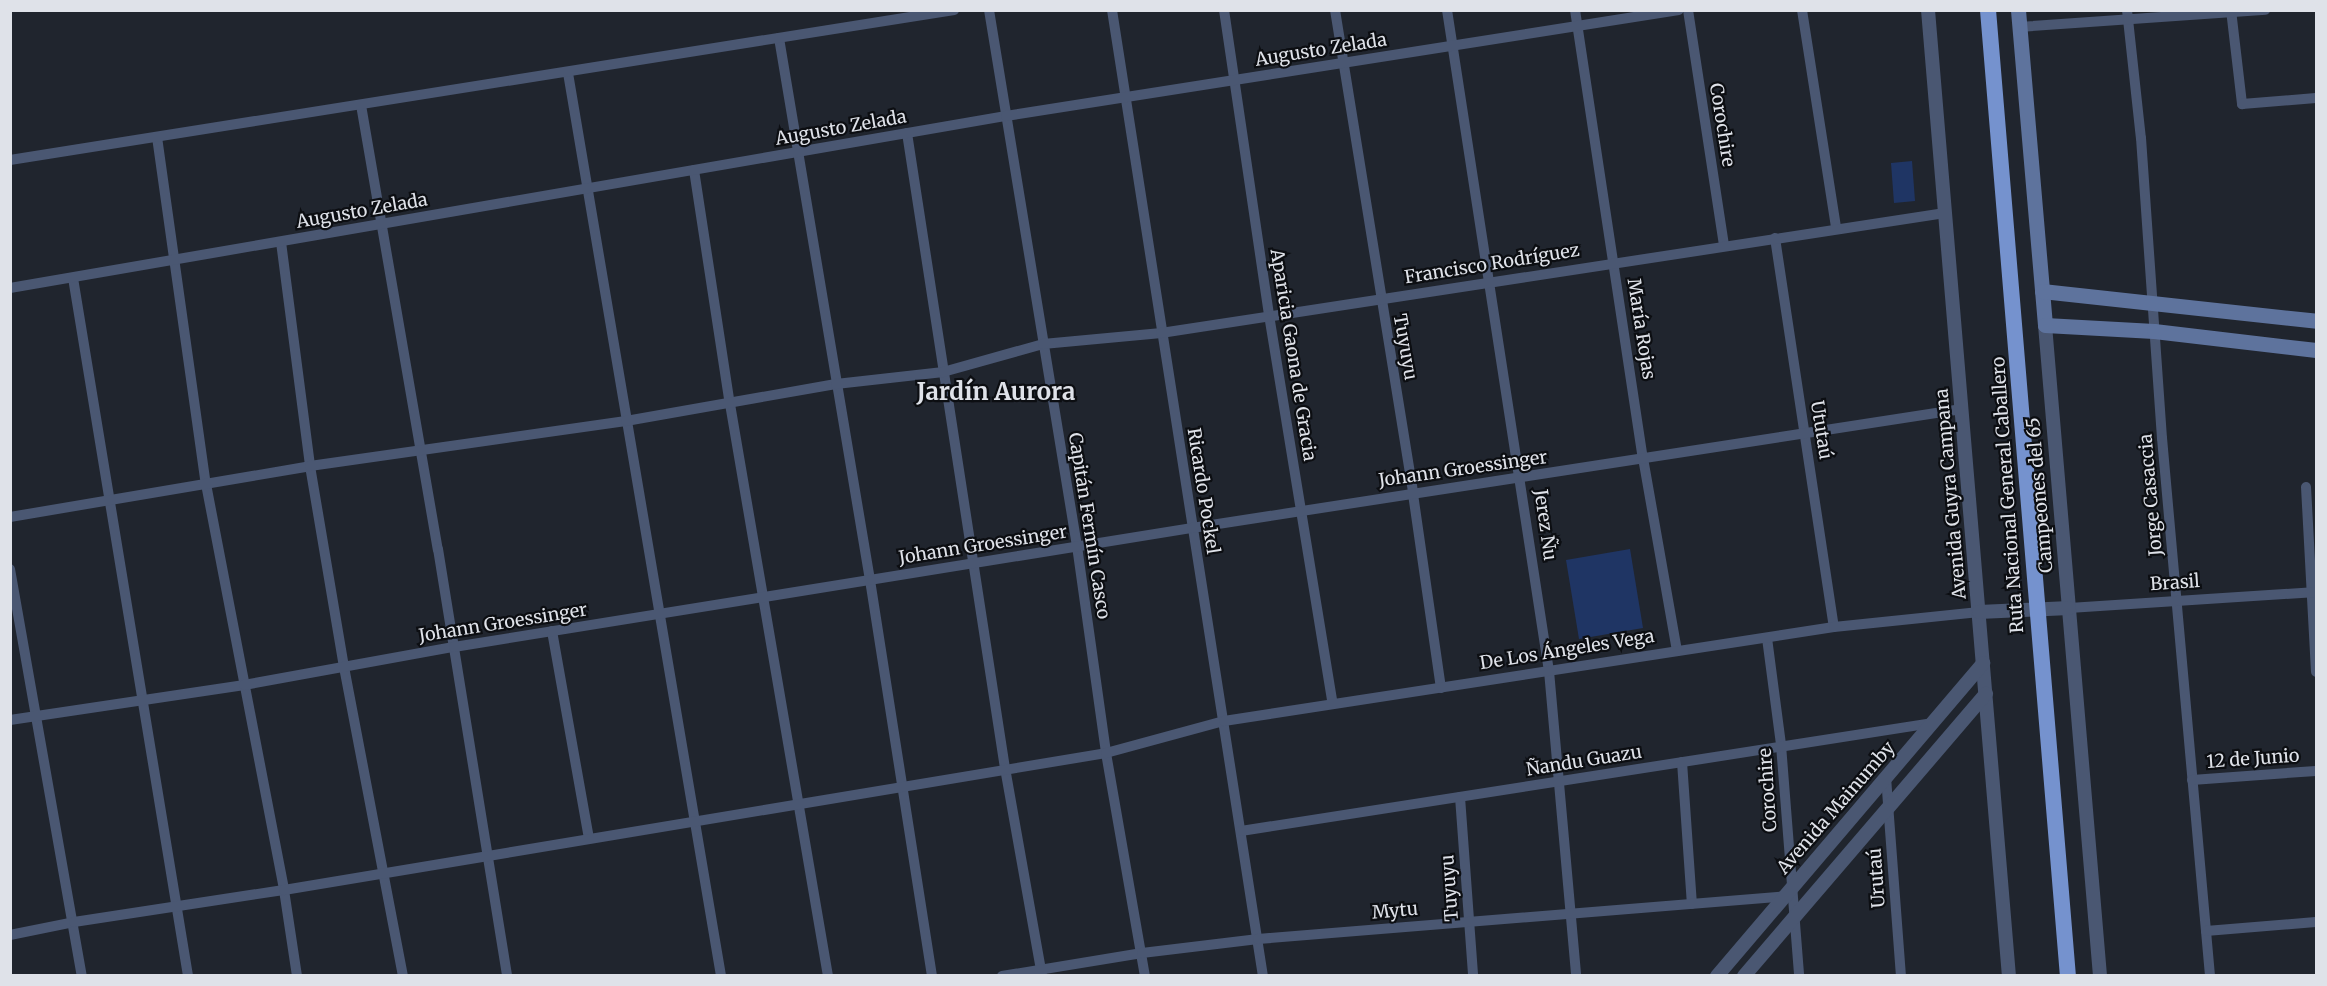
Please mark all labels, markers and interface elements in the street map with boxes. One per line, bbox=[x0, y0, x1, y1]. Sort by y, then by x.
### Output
street label: Augusto Zelada bbox=[1254, 29, 1388, 71]
street label: Corochire bbox=[1705, 82, 1739, 168]
street label: Augusto Zelada bbox=[774, 106, 908, 150]
street label: Augusto Zelada bbox=[295, 189, 429, 233]
street label: Francisco Rodríguez bbox=[1403, 240, 1581, 288]
street label: Aparicia Gaona de Gracia bbox=[1266, 247, 1320, 463]
street label: María Rojas bbox=[1622, 277, 1660, 381]
street label: Tuyuyu bbox=[1389, 312, 1421, 382]
street label: Ruta Nacional General Caballero bbox=[1988, 356, 2028, 634]
district label: Jardín Aurora bbox=[917, 378, 1075, 406]
street label: Avenida Guyra Campana bbox=[1931, 388, 1971, 600]
street label: Ututaú bbox=[1806, 399, 1836, 461]
street label: Campeones del 65 bbox=[2022, 416, 2058, 574]
street label: Ricardo Pockel bbox=[1182, 426, 1224, 556]
street label: Capitán Fermín Casco bbox=[1064, 431, 1114, 621]
street label: Jorge Casaccia bbox=[2135, 433, 2167, 557]
street label: Johann Groessinger bbox=[1377, 446, 1549, 492]
street label: Jerez Ñu bbox=[1529, 488, 1561, 562]
street label: Johann Groessinger bbox=[897, 521, 1069, 569]
street label: Brasil bbox=[2149, 570, 2201, 596]
street label: Johann Groessinger bbox=[417, 599, 589, 647]
street label: De Los Ángeles Vega bbox=[1478, 626, 1656, 674]
street label: Avenida Mainumby bbox=[1773, 737, 1899, 879]
street label: Ñandu Guazu bbox=[1525, 741, 1643, 781]
street label: 12 de Junio bbox=[2206, 745, 2300, 773]
street label: Corochire bbox=[1754, 747, 1782, 833]
street label: Urutaú bbox=[1864, 847, 1890, 909]
street label: Tuyuyu bbox=[1437, 854, 1463, 922]
street label: Mytu bbox=[1371, 898, 1419, 924]

